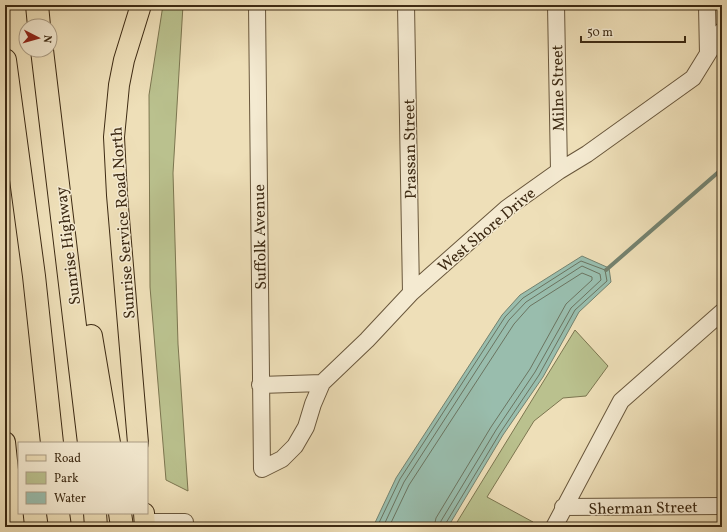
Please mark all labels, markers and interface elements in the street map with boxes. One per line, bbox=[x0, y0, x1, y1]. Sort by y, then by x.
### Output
north arrow bbox=[18, 18, 58, 58]
scale bar bbox=[581, 18, 685, 44]
text: 50 m bbox=[587, 25, 613, 41]
text: N bbox=[39, 34, 54, 44]
street label: Milne Street bbox=[547, 44, 571, 132]
street label: Prassan Street bbox=[399, 98, 423, 199]
street label: Sunrise Service Road North bbox=[106, 126, 142, 320]
street label: West Shore Drive bbox=[434, 183, 541, 278]
street label: Suffolk Avenue bbox=[249, 184, 273, 290]
street label: Sunrise Highway bbox=[51, 185, 87, 306]
legend bbox=[18, 442, 148, 514]
text: Road bbox=[54, 451, 81, 467]
text: Park bbox=[54, 471, 79, 487]
text: Water bbox=[54, 491, 86, 507]
street label: Sherman Street bbox=[588, 497, 698, 521]

